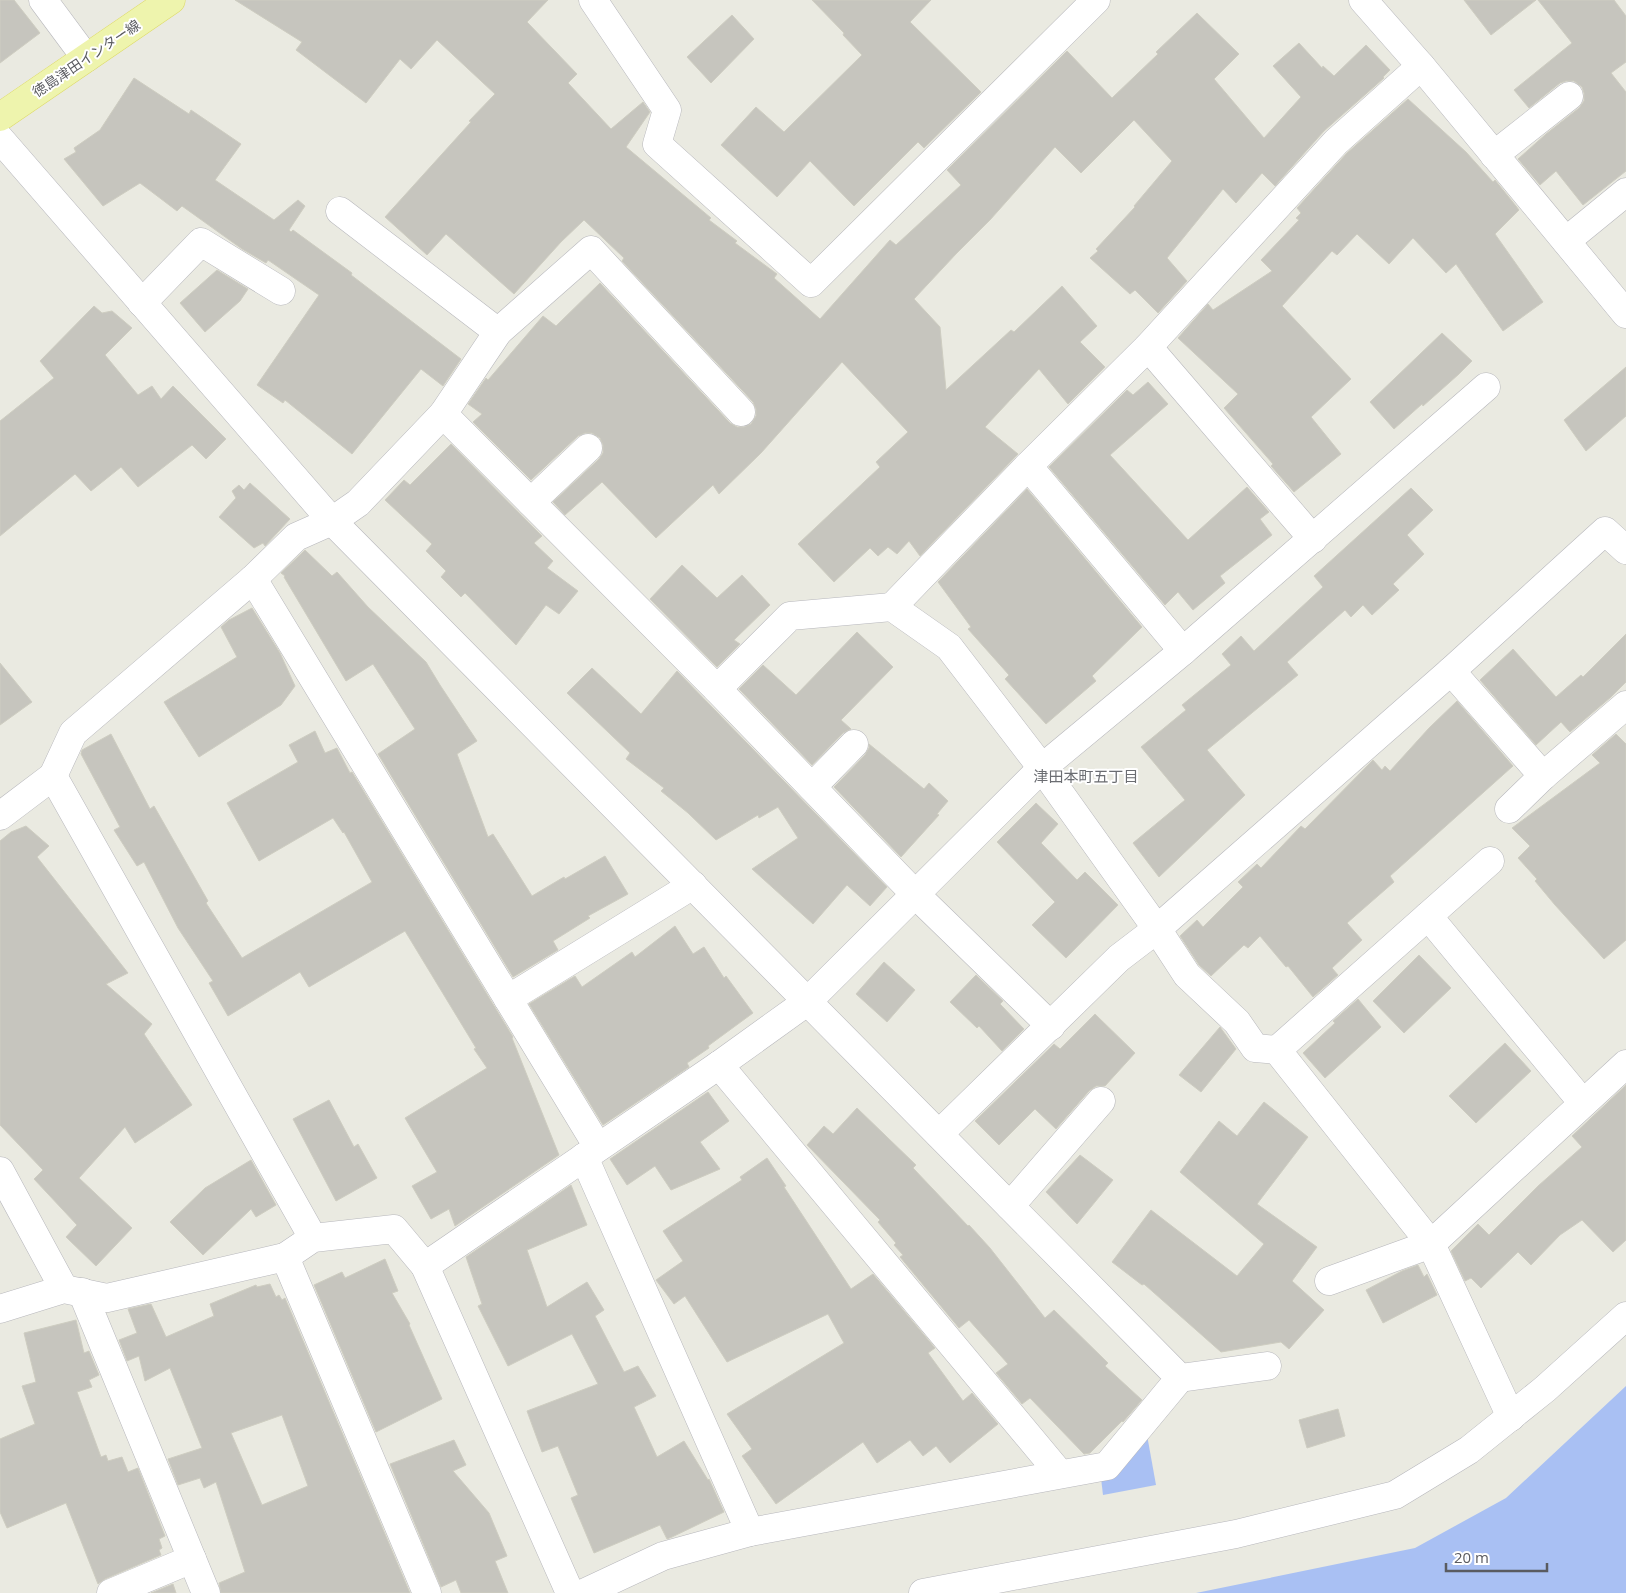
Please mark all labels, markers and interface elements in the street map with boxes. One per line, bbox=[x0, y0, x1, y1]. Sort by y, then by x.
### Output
street label: 徳島津田インター線 bbox=[28, 15, 144, 101]
district label: 津田本町五丁目 bbox=[1033, 766, 1139, 786]
scale bar bbox=[1446, 1540, 1547, 1572]
text: 20 m bbox=[1454, 1547, 1489, 1567]

